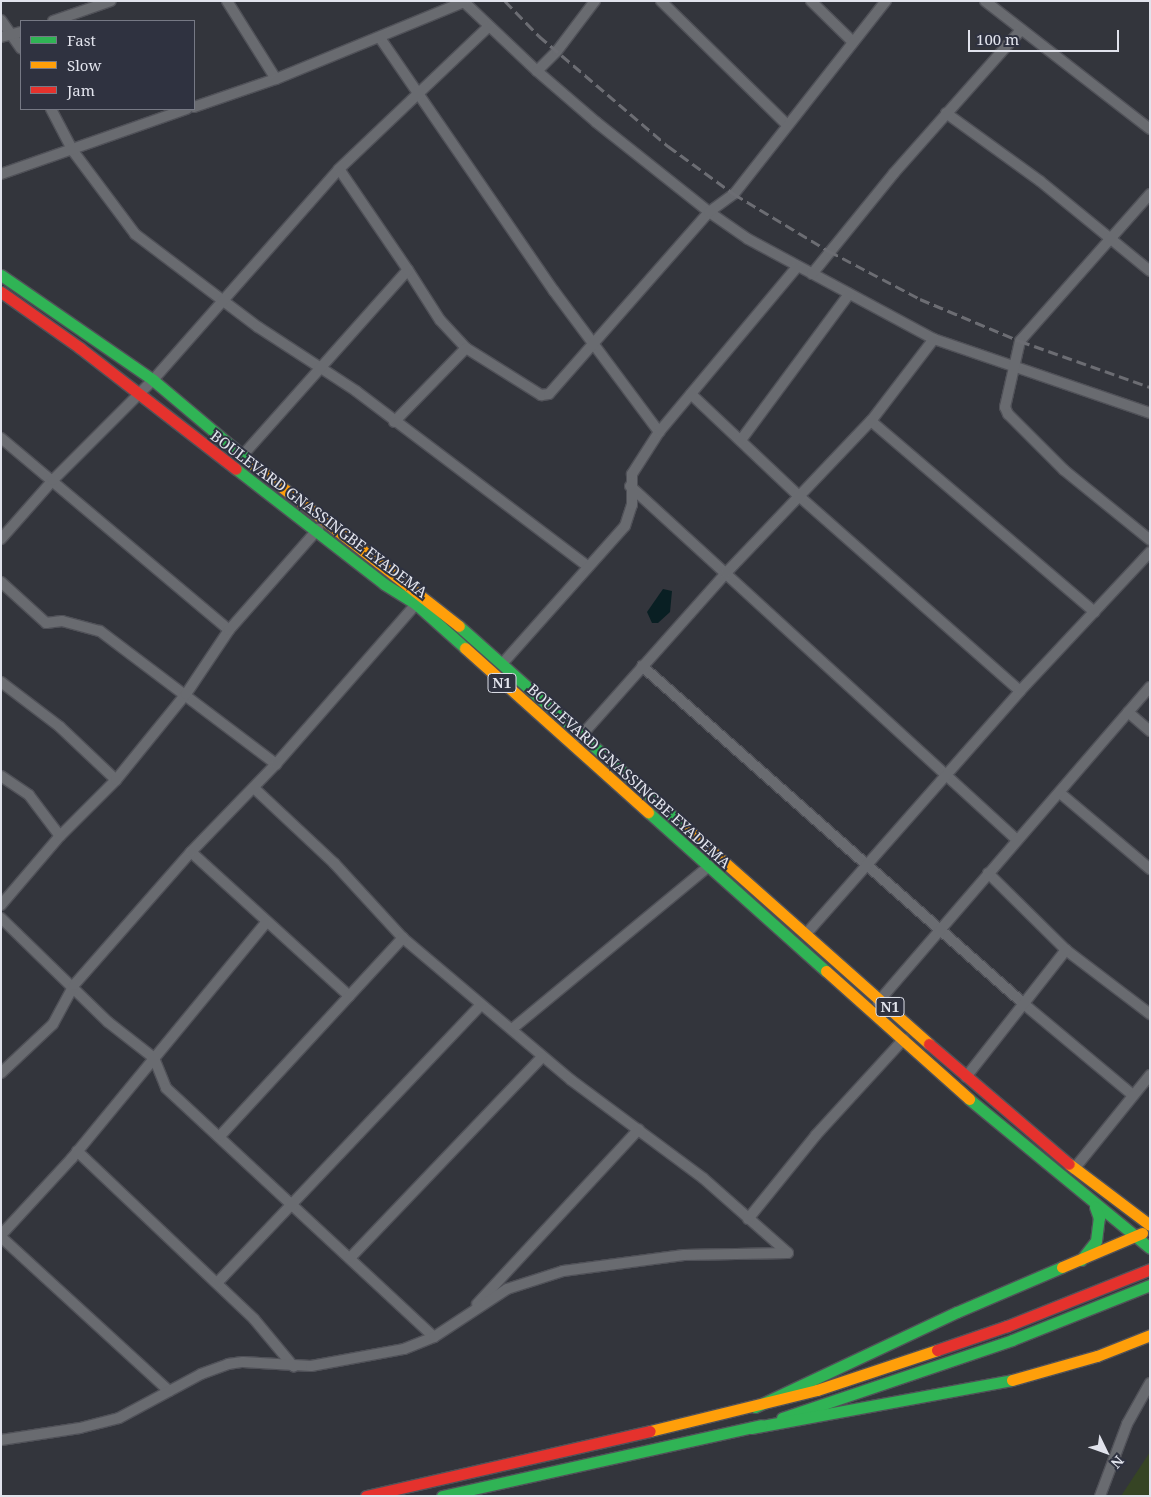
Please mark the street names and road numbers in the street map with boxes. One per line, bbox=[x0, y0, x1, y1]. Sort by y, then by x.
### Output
street label: BOULEVARD GNASSINGBE EYADEMA bbox=[207, 427, 431, 601]
road number: N1 bbox=[487, 671, 517, 694]
street label: BOULEVARD GNASSINGBE EYADEMA bbox=[524, 680, 734, 872]
road number: N1 bbox=[875, 996, 905, 1019]

